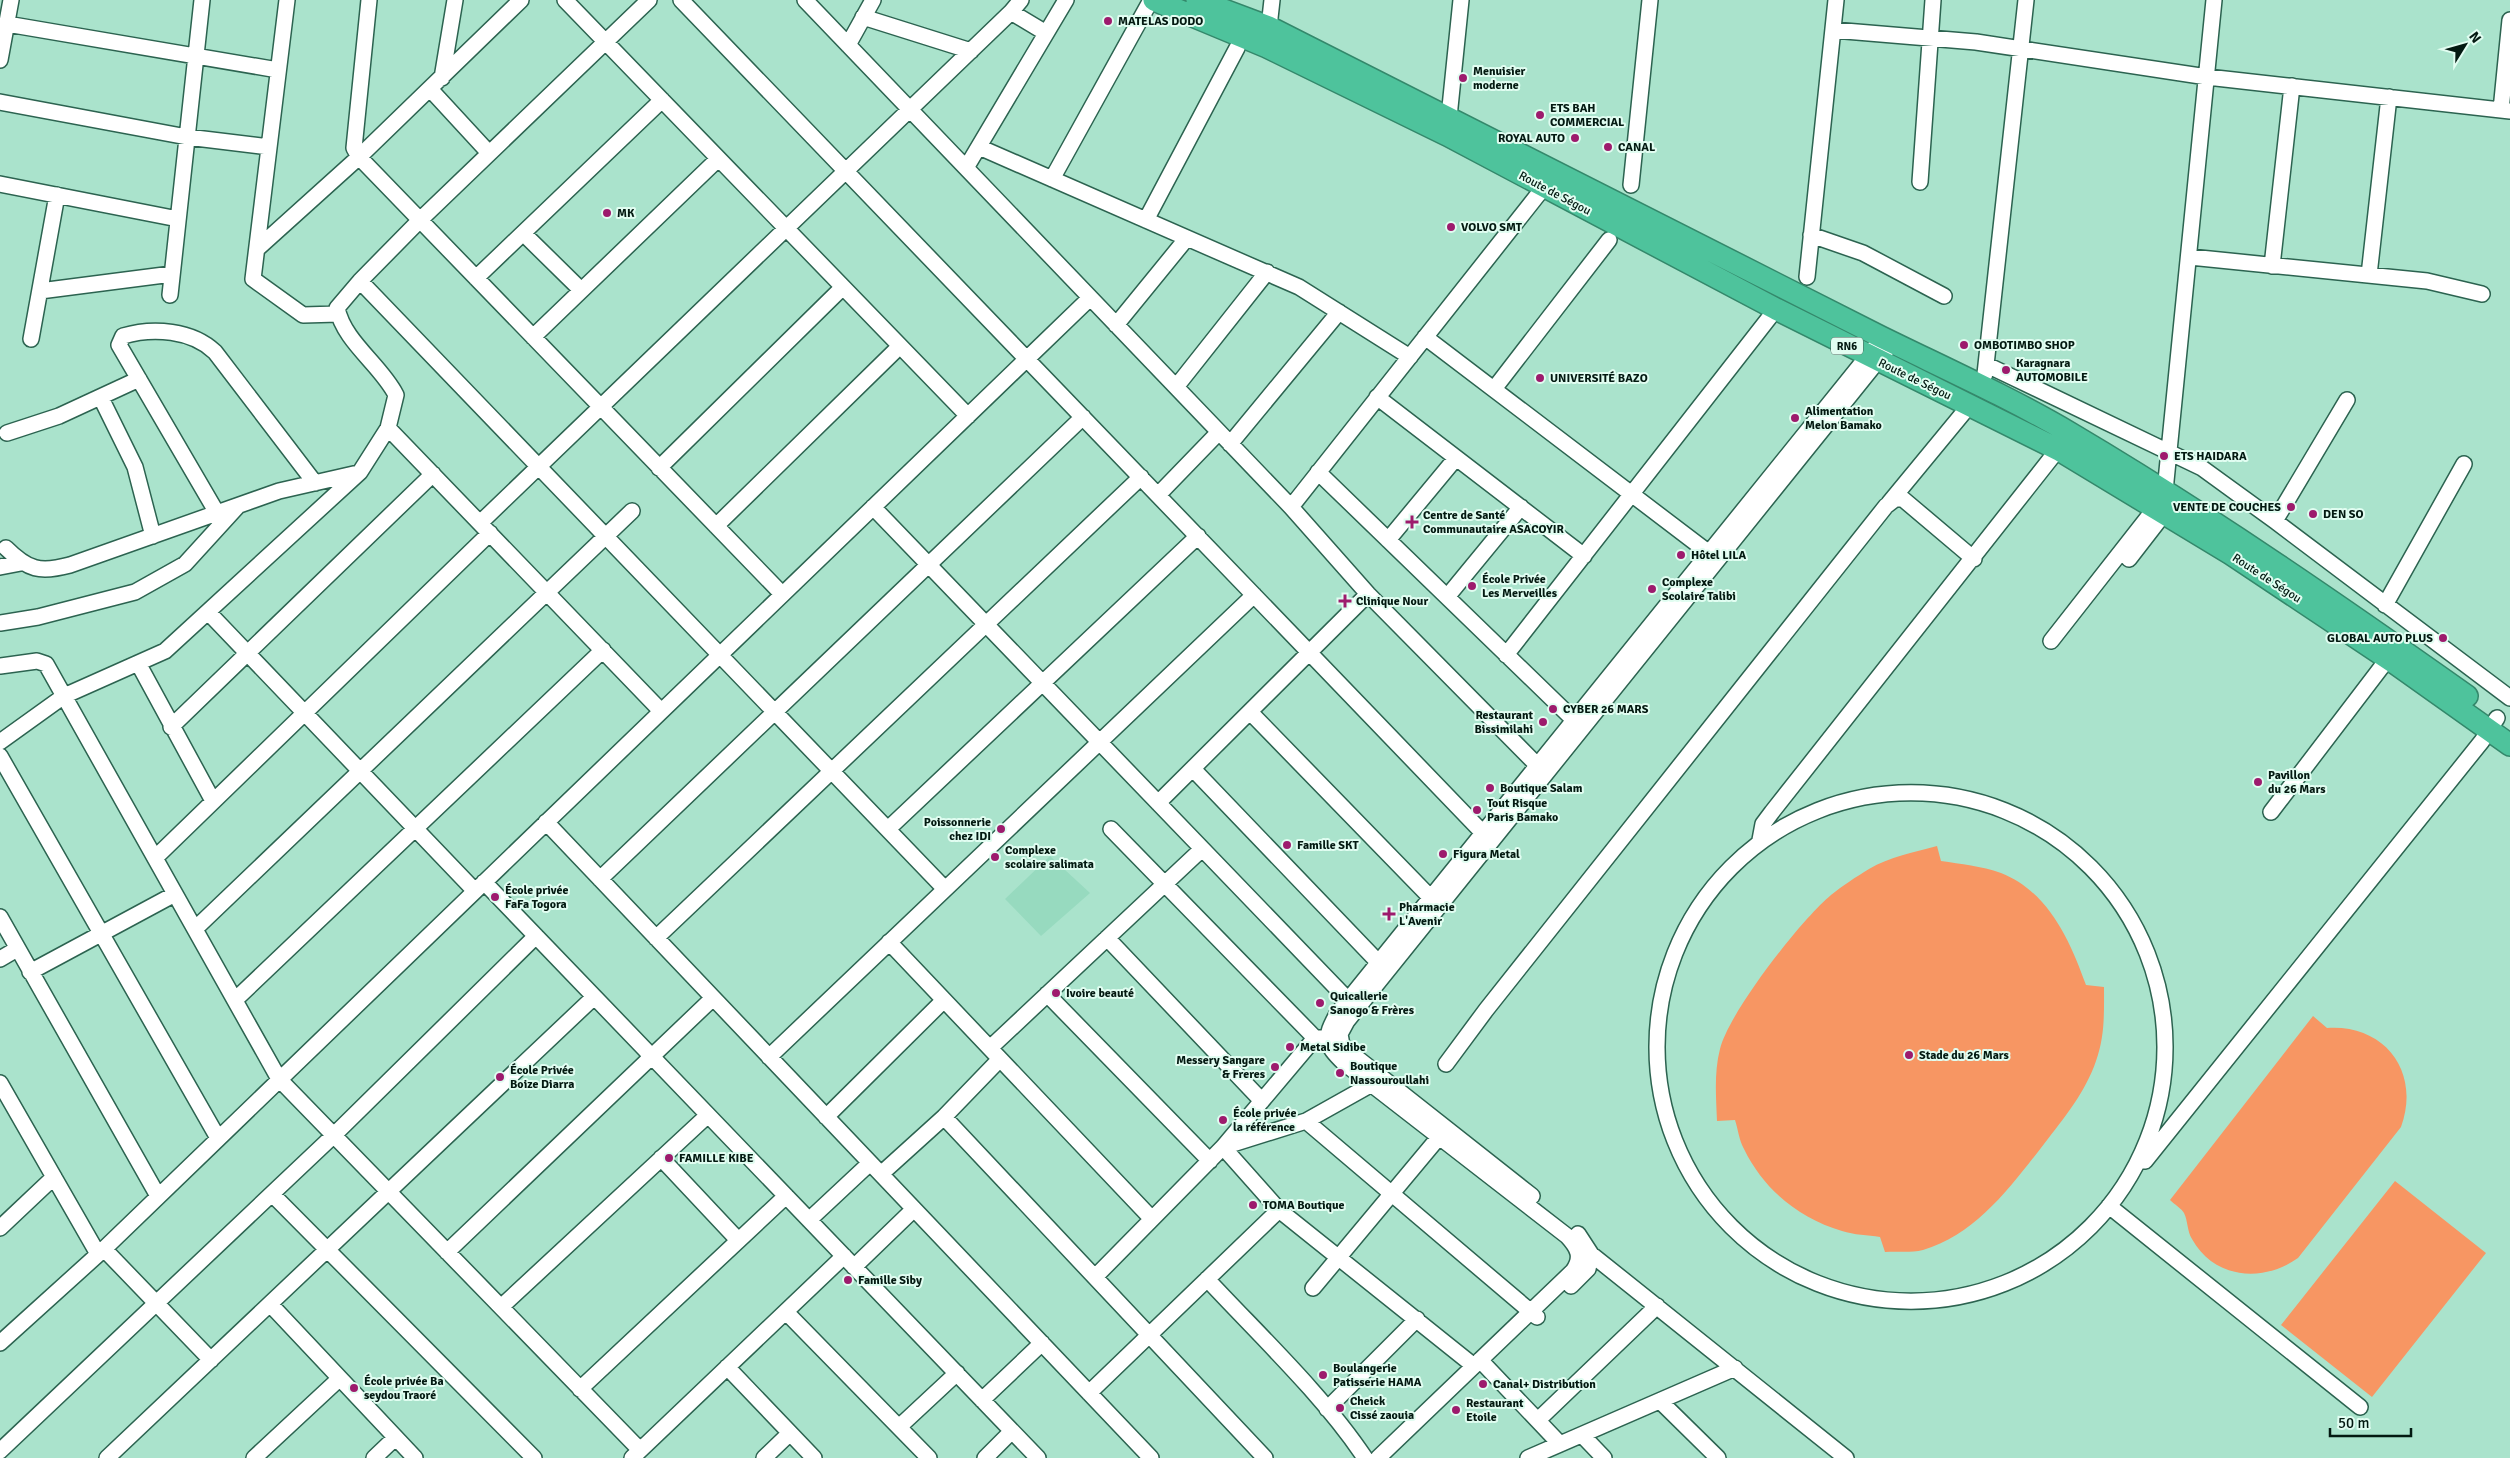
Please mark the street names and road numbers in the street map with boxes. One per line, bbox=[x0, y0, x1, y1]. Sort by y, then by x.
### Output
street label: Route de Ségou bbox=[1516, 168, 1593, 219]
road number: RN6 bbox=[1831, 338, 1863, 354]
street label: Route de Ségou bbox=[1876, 355, 1954, 404]
street label: Route de Ségou bbox=[2229, 551, 2304, 606]

